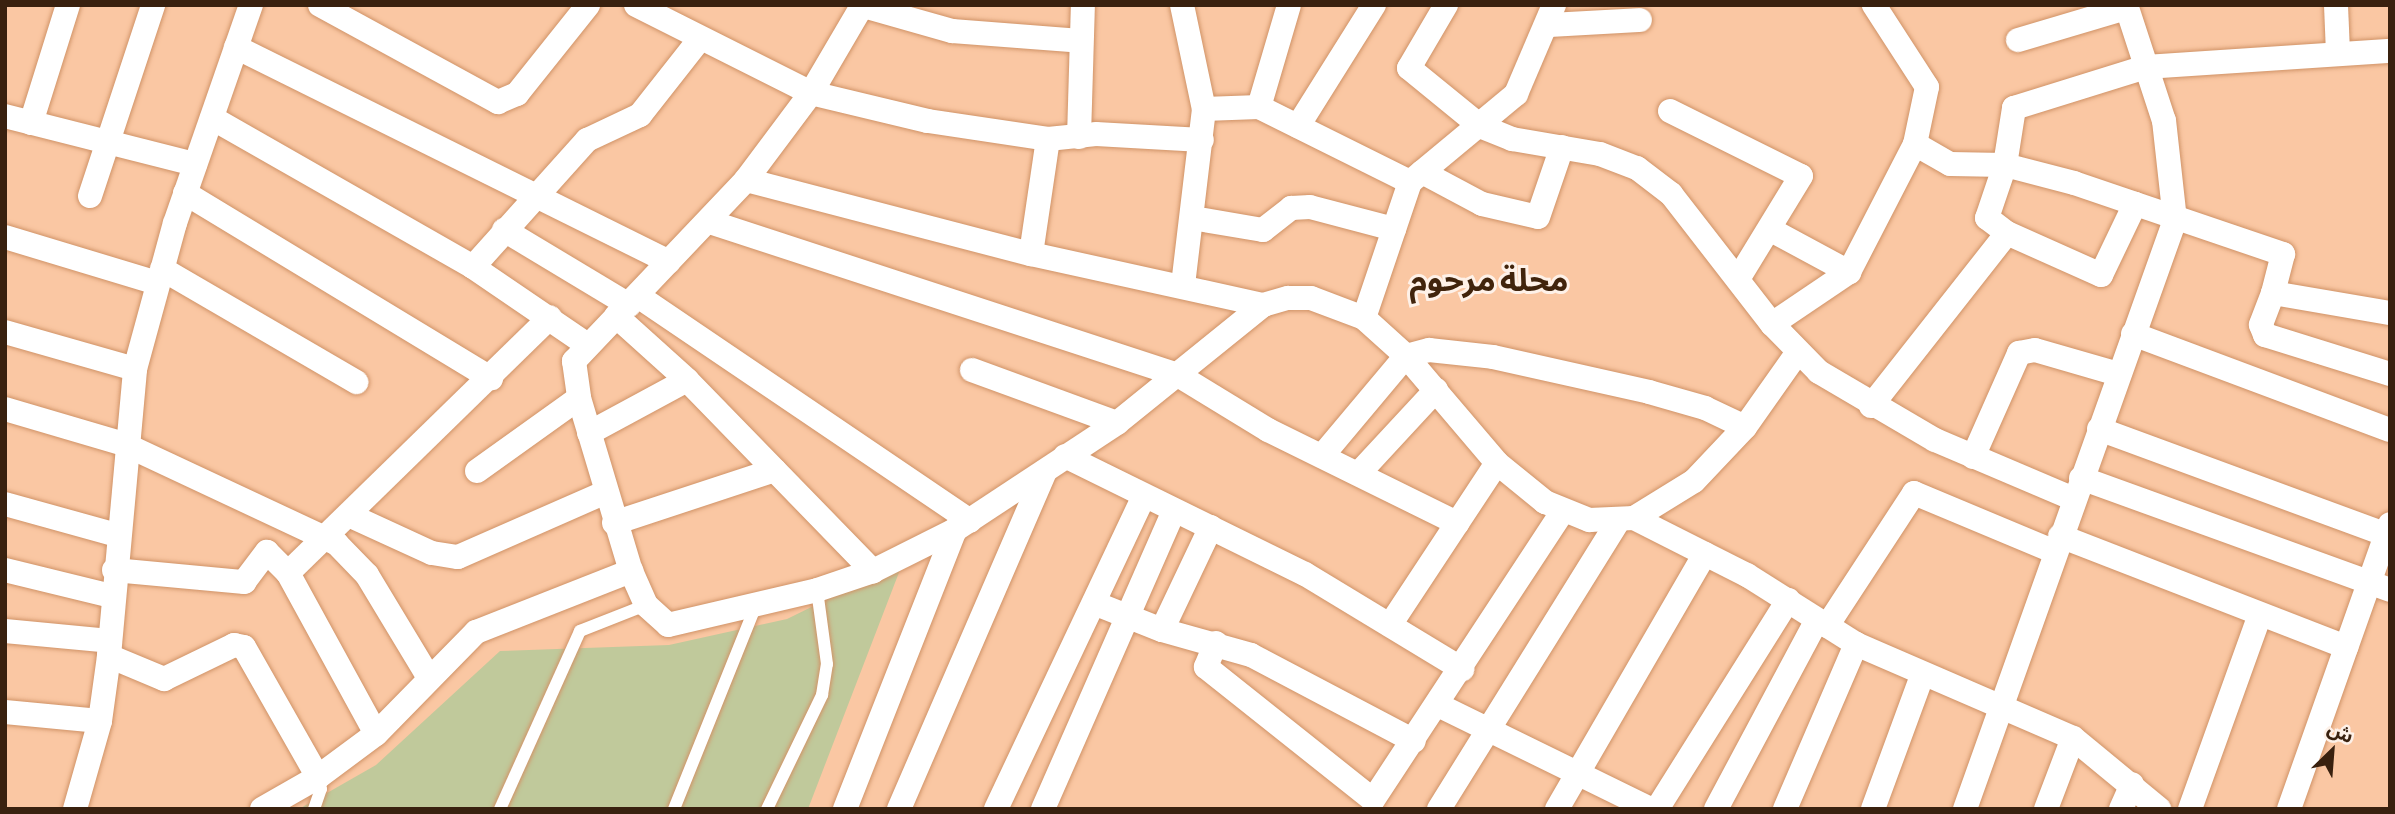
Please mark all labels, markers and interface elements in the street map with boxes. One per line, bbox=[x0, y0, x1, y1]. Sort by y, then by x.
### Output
district label: محلة مرحوم bbox=[1410, 261, 1568, 299]
north arrow bbox=[2297, 716, 2367, 786]
text: ش bbox=[2324, 716, 2357, 747]

